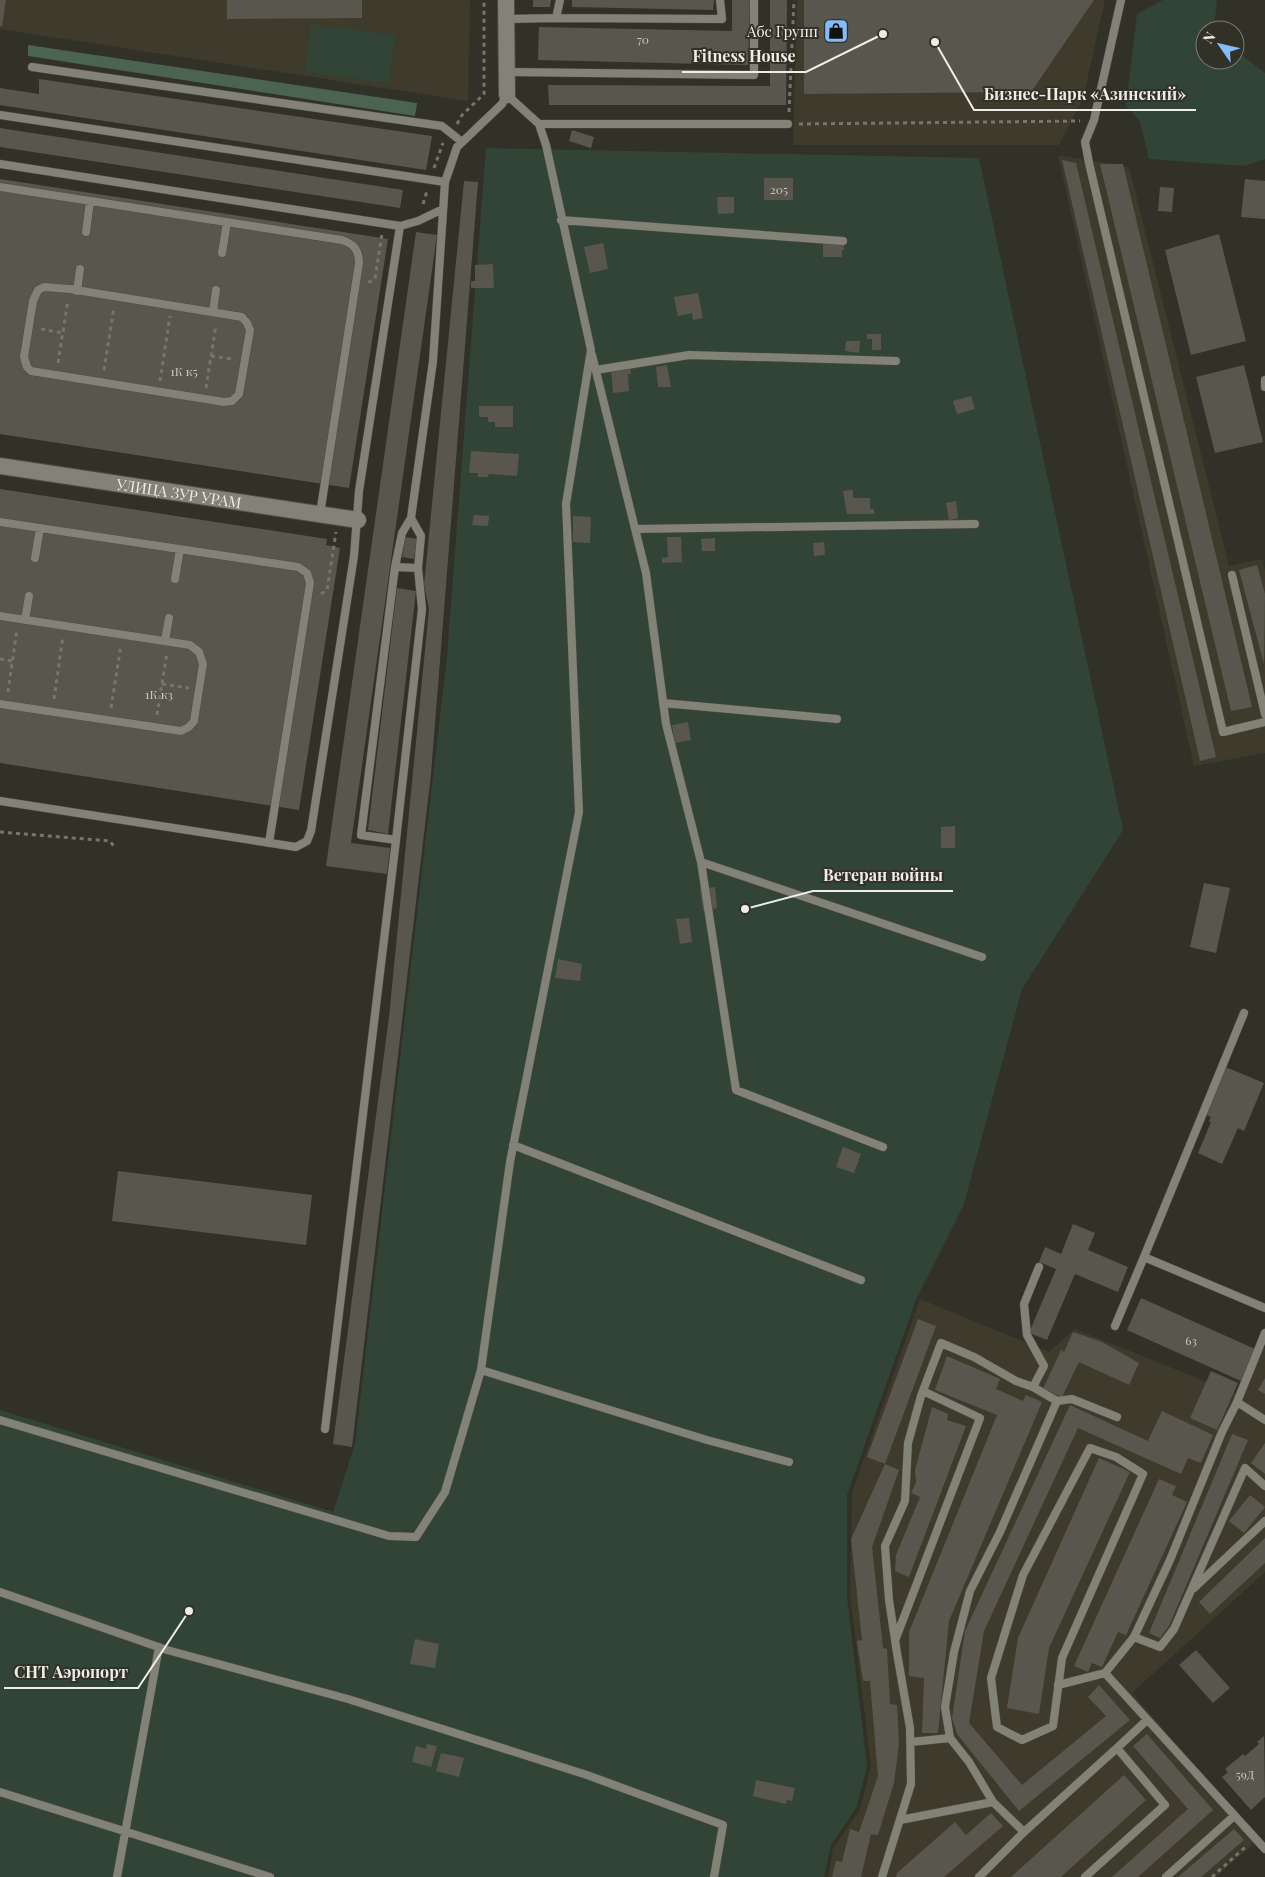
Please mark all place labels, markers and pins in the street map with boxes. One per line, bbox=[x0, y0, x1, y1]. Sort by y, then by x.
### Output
shop icon: Абс Групп bbox=[823, 18, 849, 44]
place label: Абс Групп bbox=[746, 21, 818, 41]
callout: Fitness House bbox=[682, 41, 806, 72]
callout: Бизнес-Парк «Азинский» bbox=[974, 79, 1196, 110]
callout: Ветеран войны bbox=[813, 860, 953, 891]
callout: СНТ Аэропорт bbox=[4, 1657, 138, 1688]

